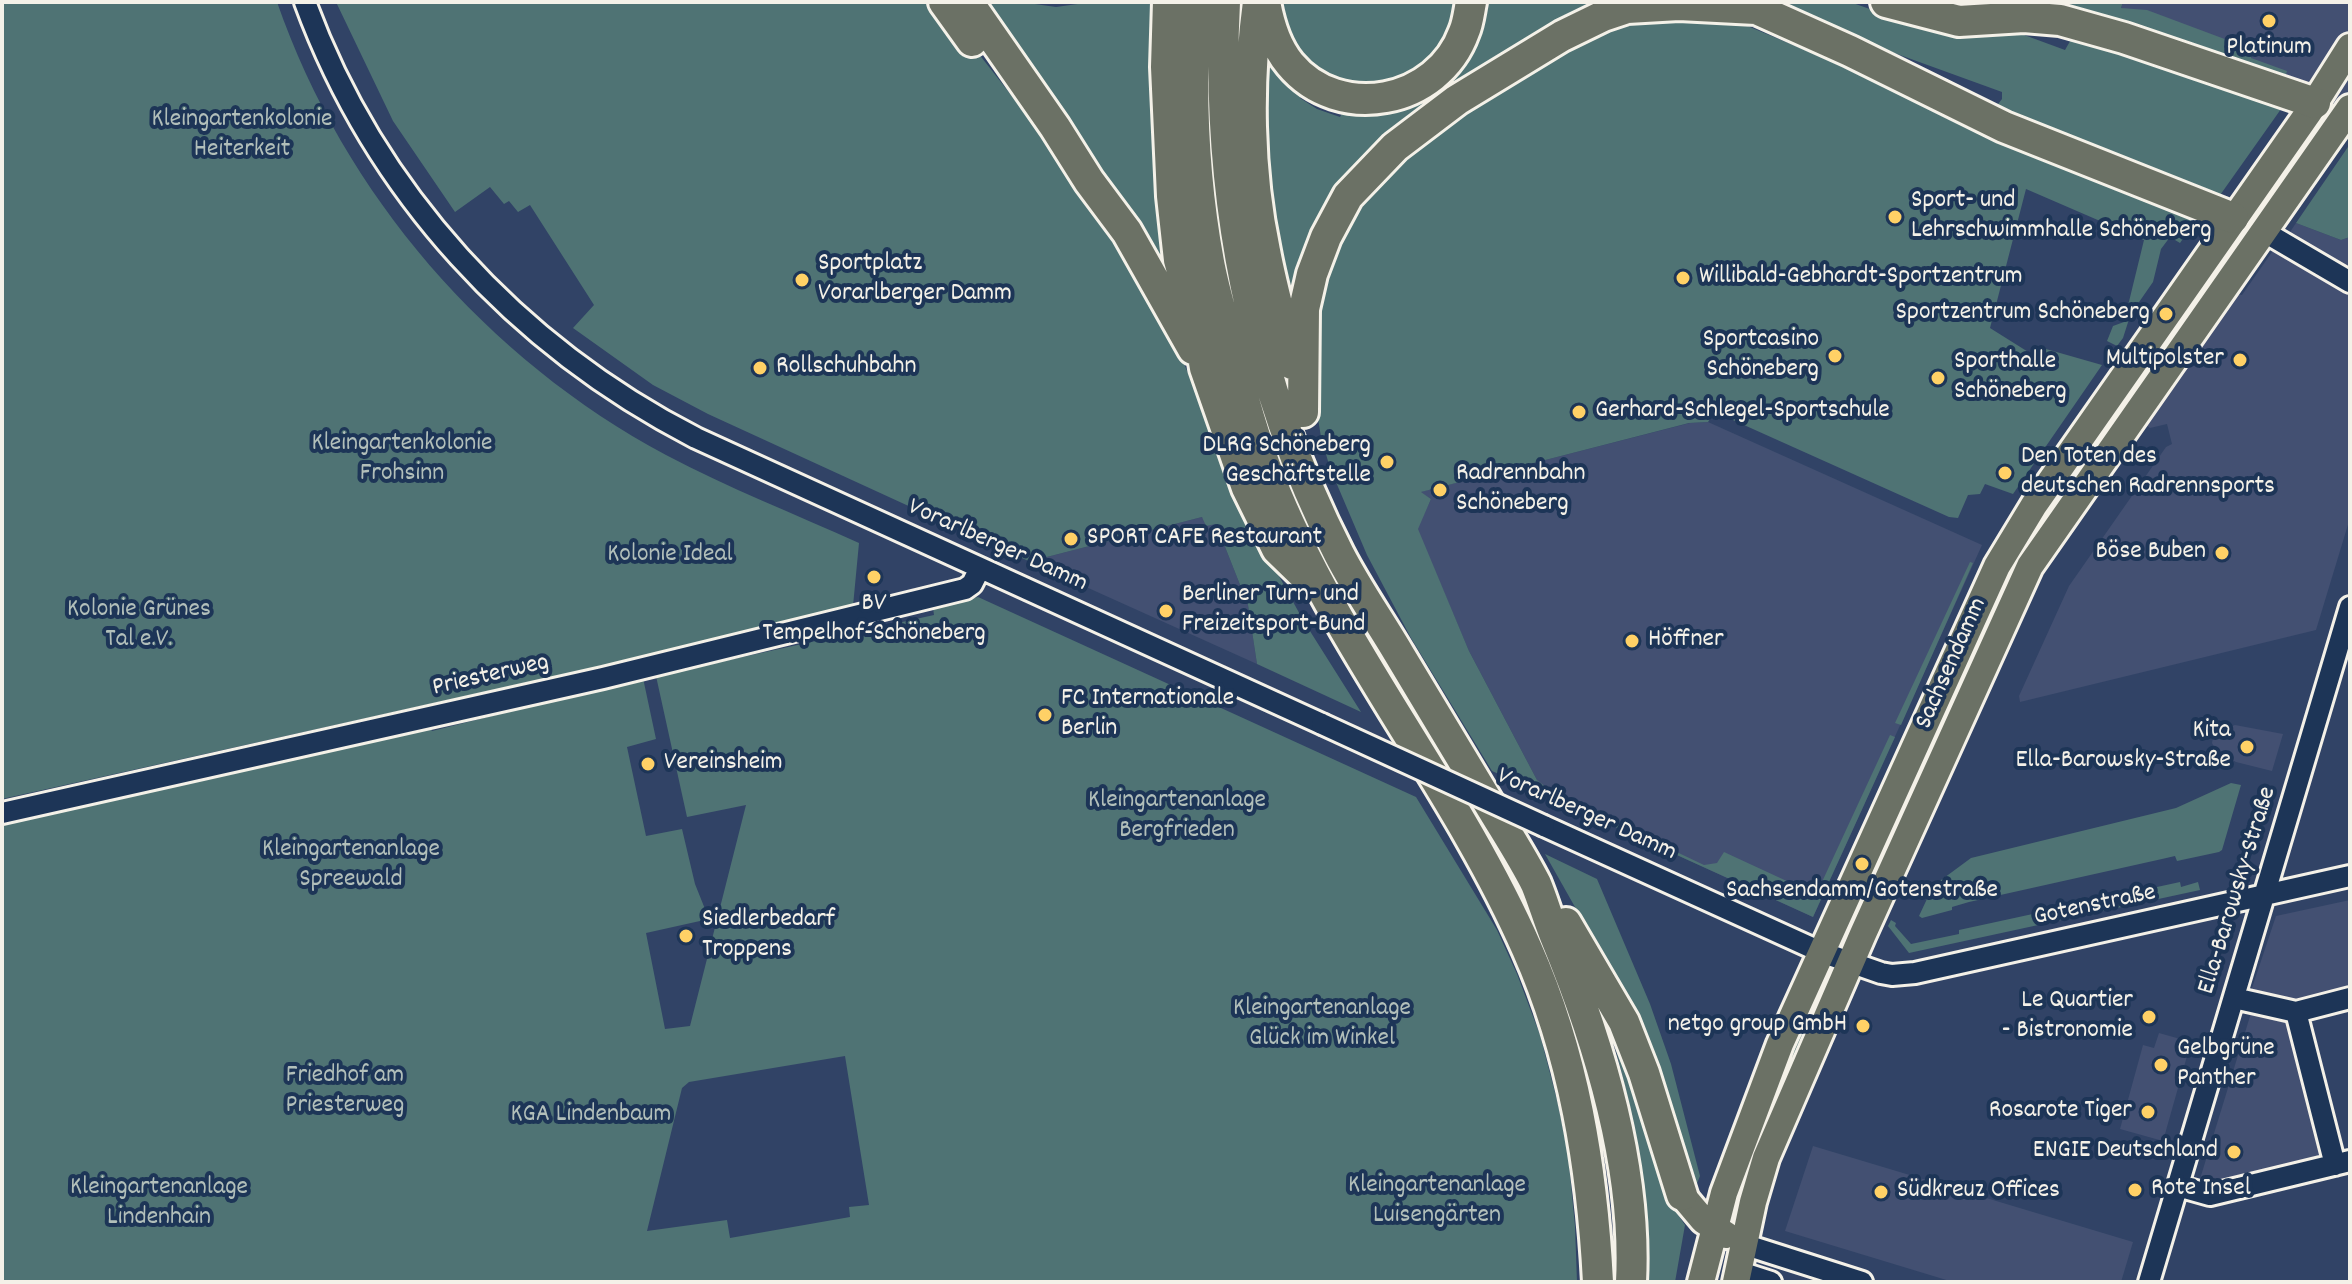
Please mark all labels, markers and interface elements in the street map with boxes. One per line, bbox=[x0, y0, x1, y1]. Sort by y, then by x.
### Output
marker: Platinum bbox=[2260, 12, 2278, 30]
place label: Platinum bbox=[2226, 33, 2312, 65]
park label: Kleingartenkolonie Heiterkeit bbox=[152, 105, 332, 166]
place label: Sport- und Lehrschwimmhalle Schöneberg bbox=[1911, 186, 2212, 248]
marker: Sport- und Lehrschwimmhalle Schöneberg bbox=[1886, 208, 1904, 226]
place label: Sportplatz Vorarlberger Damm bbox=[818, 249, 1012, 310]
place label: Willibald-Gebhardt-Sportzentrum bbox=[1699, 262, 2023, 294]
marker: Willibald-Gebhardt-Sportzentrum bbox=[1674, 269, 1692, 287]
marker: Sportplatz Vorarlberger Damm bbox=[793, 271, 811, 289]
place label: Sportzentrum Schöneberg bbox=[1896, 298, 2150, 330]
marker: Sportzentrum Schöneberg bbox=[2157, 305, 2175, 323]
place label: Sportcasino Schöneberg bbox=[1703, 325, 1819, 386]
place label: Multipolster bbox=[2106, 344, 2224, 376]
marker: Sportcasino Schöneberg bbox=[1826, 347, 1844, 365]
place label: Sporthalle Schöneberg bbox=[1954, 347, 2067, 408]
marker: Multipolster bbox=[2231, 351, 2249, 369]
place label: Rollschuhbahn bbox=[776, 352, 916, 384]
marker: Rollschuhbahn bbox=[751, 359, 769, 377]
marker: Sporthalle Schöneberg bbox=[1929, 369, 1947, 387]
place label: Gerhard-Schlegel-Sportschule bbox=[1595, 396, 1890, 428]
marker: Gerhard-Schlegel-Sportschule bbox=[1570, 403, 1588, 421]
park label: Kleingartenkolonie Frohsinn bbox=[312, 429, 492, 490]
place label: DLRG Schöneberg Geschäftstelle bbox=[1203, 431, 1371, 492]
place label: Den Toten des deutschen Radrennsports bbox=[2021, 442, 2275, 504]
marker: DLRG Schöneberg Geschäftstelle bbox=[1378, 453, 1396, 471]
place label: Radrennbahn Schöneberg bbox=[1456, 459, 1586, 520]
marker: Den Toten des deutschen Radrennsports bbox=[1996, 464, 2014, 482]
marker: Radrennbahn Schöneberg bbox=[1431, 481, 1449, 499]
street label: Vorarlberger Damm bbox=[902, 493, 1092, 601]
place label: SPORT CAFE Restaurant bbox=[1087, 523, 1322, 555]
marker: SPORT CAFE Restaurant bbox=[1062, 530, 1080, 548]
place label: Böse Buben bbox=[2096, 537, 2206, 569]
park label: Kolonie Ideal bbox=[607, 540, 733, 572]
marker: Böse Buben bbox=[2213, 544, 2231, 562]
marker: BV Tempelhof-Schöneberg bbox=[865, 568, 883, 586]
place label: Berliner Turn- und Freizeitsport-Bund bbox=[1182, 580, 1365, 642]
place label: BV Tempelhof-Schöneberg bbox=[762, 589, 986, 650]
street label: Sachsendamm bbox=[1910, 593, 1996, 735]
park label: Kolonie Grünes Tal e.V. bbox=[67, 595, 211, 656]
marker: Berliner Turn- und Freizeitsport-Bund bbox=[1157, 602, 1175, 620]
place label: Höffner bbox=[1648, 625, 1724, 657]
marker: Höffner bbox=[1623, 632, 1641, 650]
street label: Priesterweg bbox=[430, 648, 552, 706]
place label: FC Internationale Berlin bbox=[1061, 684, 1234, 746]
marker: FC Internationale Berlin bbox=[1036, 706, 1054, 724]
place label: Kita Ella-Barowsky-Straße bbox=[2016, 716, 2231, 778]
marker: Kita Ella-Barowsky-Straße bbox=[2238, 738, 2256, 756]
place label: Vereinsheim bbox=[664, 748, 783, 780]
marker: Vereinsheim bbox=[639, 755, 657, 773]
street label: Vorarlberger Damm bbox=[1491, 762, 1681, 870]
street label: Ella-Barowsky-Straße bbox=[2193, 783, 2285, 999]
park label: Kleingartenanlage Bergfrieden bbox=[1088, 786, 1266, 848]
park label: Kleingartenanlage Spreewald bbox=[262, 835, 440, 896]
marker: Sachsendamm/Gotenstraße bbox=[1853, 855, 1871, 873]
place label: Sachsendamm/Gotenstraße bbox=[1726, 876, 1998, 908]
street label: Gotenstraße bbox=[2031, 879, 2159, 935]
place label: Siedlerbedarf Troppens bbox=[702, 905, 835, 966]
marker: Siedlerbedarf Troppens bbox=[677, 927, 695, 945]
place label: Le Quartier - Bistronomie bbox=[2002, 986, 2133, 1048]
park label: Kleingartenanlage Glück im Winkel bbox=[1233, 994, 1411, 1056]
marker: Le Quartier - Bistronomie bbox=[2140, 1008, 2158, 1026]
place label: netgo group GmbH bbox=[1668, 1010, 1847, 1042]
marker: netgo group GmbH bbox=[1854, 1017, 1872, 1035]
place label: Gelbgrüne Panther bbox=[2177, 1034, 2275, 1096]
marker: Gelbgrüne Panther bbox=[2152, 1056, 2170, 1074]
park label: Friedhof am Priesterweg bbox=[286, 1061, 404, 1122]
place label: Rosarote Tiger bbox=[1989, 1096, 2132, 1128]
park label: KGA Lindenbaum bbox=[511, 1100, 671, 1132]
marker: Rosarote Tiger bbox=[2139, 1103, 2157, 1121]
place label: ENGIE Deutschland bbox=[2033, 1136, 2218, 1168]
marker: ENGIE Deutschland bbox=[2225, 1143, 2243, 1161]
park label: Kleingartenanlage Luisengärten bbox=[1348, 1171, 1526, 1232]
park label: Kleingartenanlage Lindenhain bbox=[70, 1173, 248, 1234]
place label: Rote Insel bbox=[2151, 1174, 2251, 1206]
place label: Südkreuz Offices bbox=[1897, 1176, 2060, 1208]
marker: Rote Insel bbox=[2126, 1181, 2144, 1199]
marker: Südkreuz Offices bbox=[1872, 1183, 1890, 1201]

